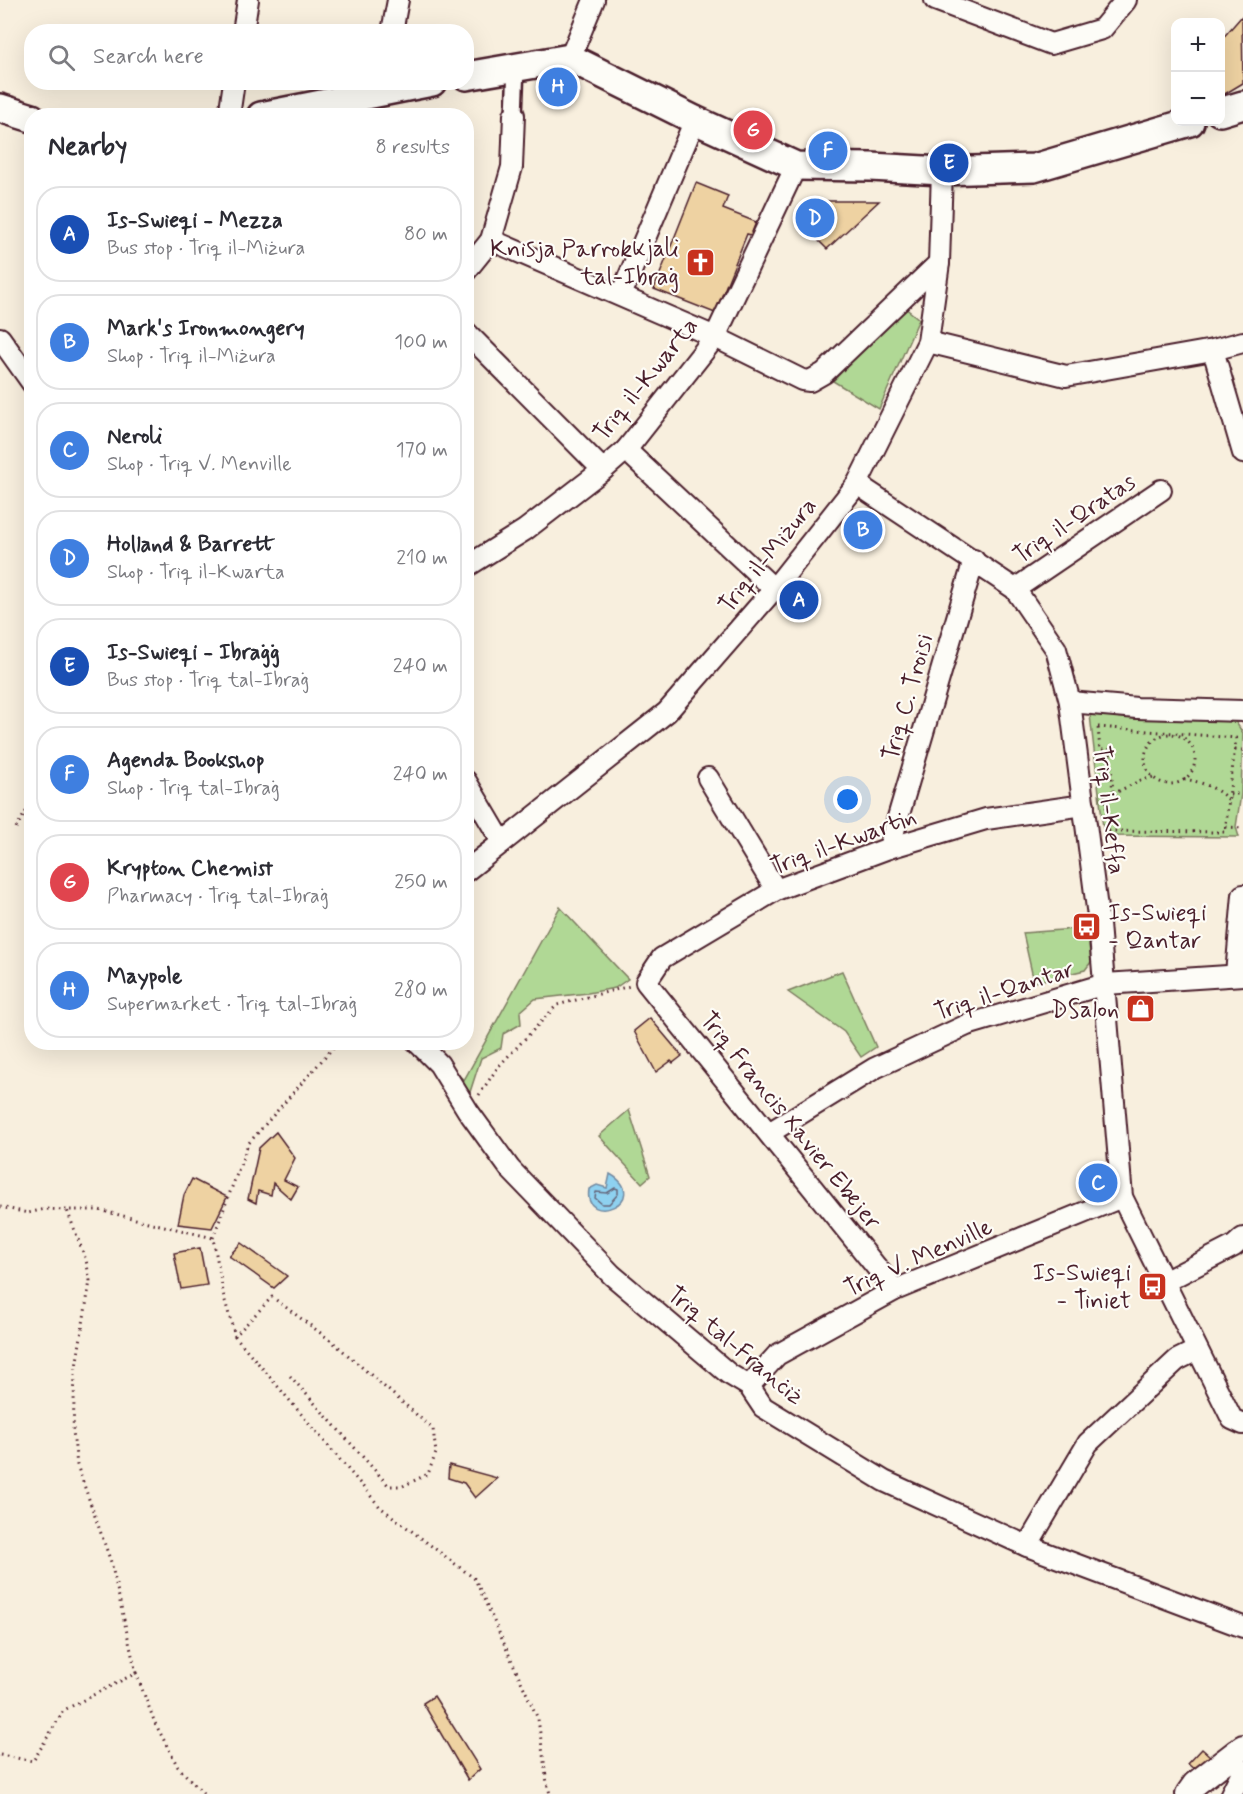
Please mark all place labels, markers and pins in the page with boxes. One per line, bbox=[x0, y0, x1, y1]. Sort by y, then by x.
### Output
pin: H bbox=[538, 64, 578, 110]
pin: G bbox=[734, 108, 772, 152]
pin: F bbox=[808, 128, 848, 174]
pin: E bbox=[930, 140, 968, 186]
pin: D bbox=[796, 196, 834, 240]
place label: Knisja Parrokkjali tal-Ibraġ bbox=[490, 234, 679, 293]
church icon: Knisja Parrokkjali tal-Ibraġ bbox=[684, 246, 716, 278]
pin: B bbox=[844, 508, 882, 552]
pin: A bbox=[780, 578, 818, 622]
place label: Is-Swieqi - Qantar bbox=[1108, 898, 1206, 957]
bus stop icon: Is-Swieqi - Qantar bbox=[1071, 910, 1103, 942]
shop icon: DSalon bbox=[1124, 993, 1156, 1025]
place label: DSalon bbox=[1051, 995, 1119, 1026]
pin: C bbox=[1078, 1160, 1118, 1206]
place label: Is-Swieqi - Tiniet bbox=[1033, 1258, 1131, 1317]
bus stop icon: Is-Swieqi - Tiniet bbox=[1136, 1270, 1168, 1302]

